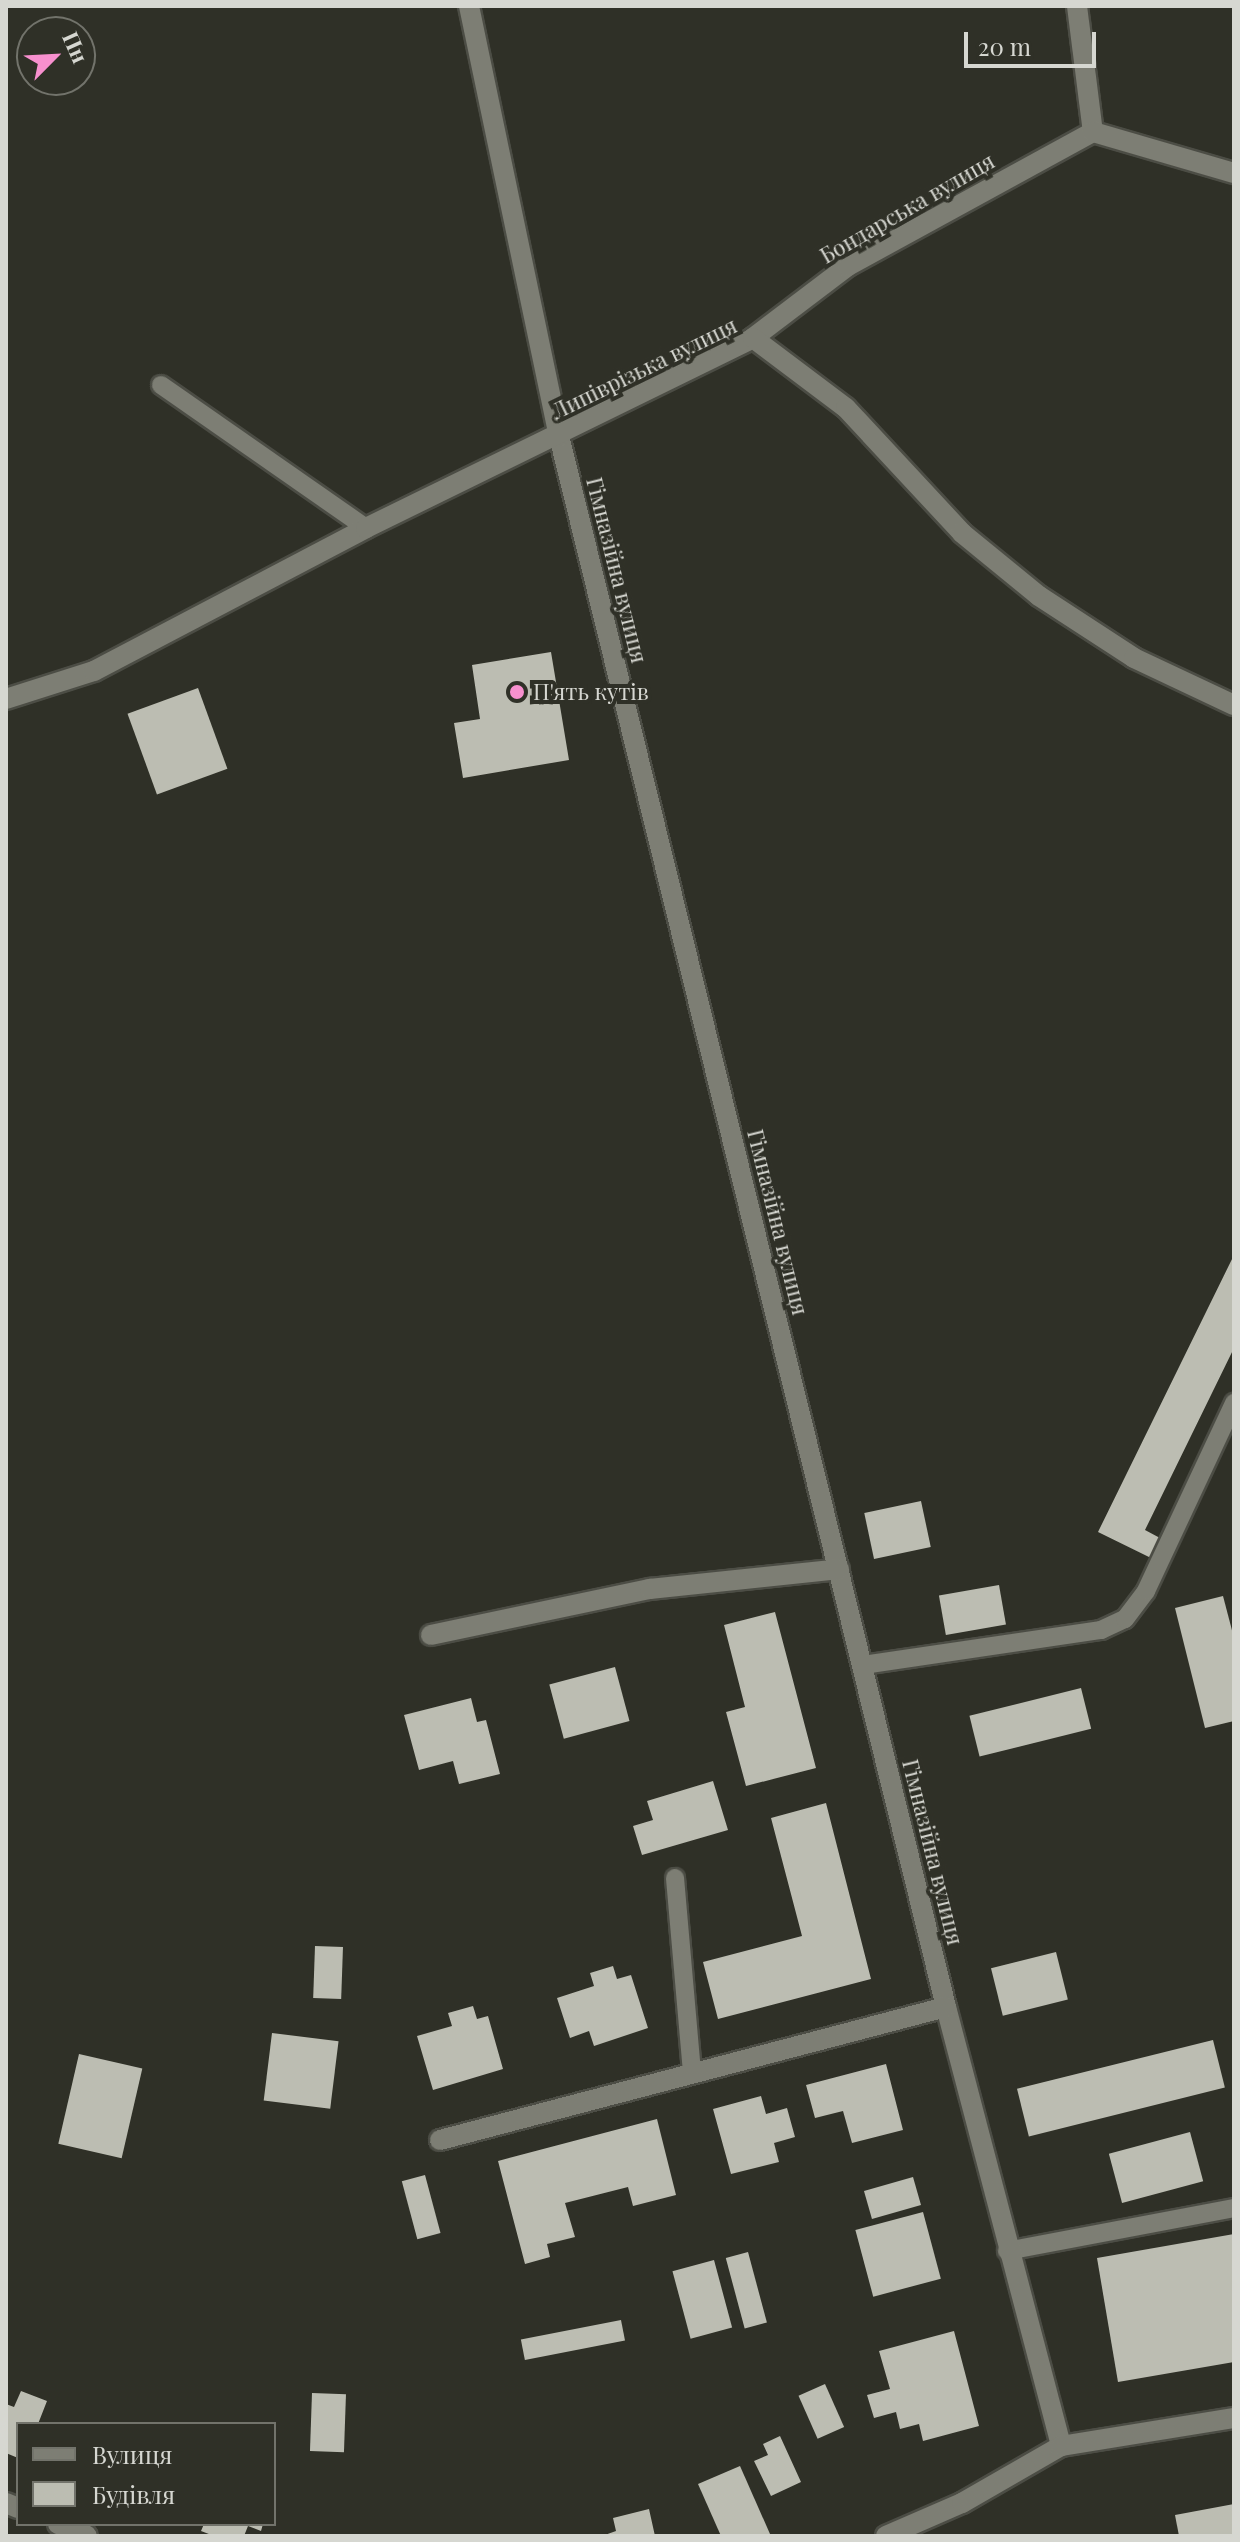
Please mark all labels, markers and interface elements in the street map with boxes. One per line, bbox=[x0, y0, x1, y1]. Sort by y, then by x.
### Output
north arrow bbox=[16, 16, 96, 96]
scale bar bbox=[968, 16, 1100, 66]
text: Пн bbox=[56, 27, 96, 68]
text: 20 m bbox=[978, 30, 1031, 62]
street label: Бондарська вулиця bbox=[815, 147, 999, 269]
street label: Липіврізька вулиця bbox=[547, 312, 741, 424]
street label: Гімназійна вулиця bbox=[581, 474, 653, 666]
place label: П'ять кутів bbox=[533, 679, 649, 705]
marker: П'ять кутів bbox=[508, 683, 526, 701]
street label: Гімназійна вулиця bbox=[742, 1126, 814, 1318]
street label: Гімназійна вулиця bbox=[897, 1756, 969, 1948]
legend bbox=[16, 2422, 276, 2526]
text: Вулиця bbox=[92, 2438, 172, 2470]
text: Будівля bbox=[92, 2478, 175, 2510]

